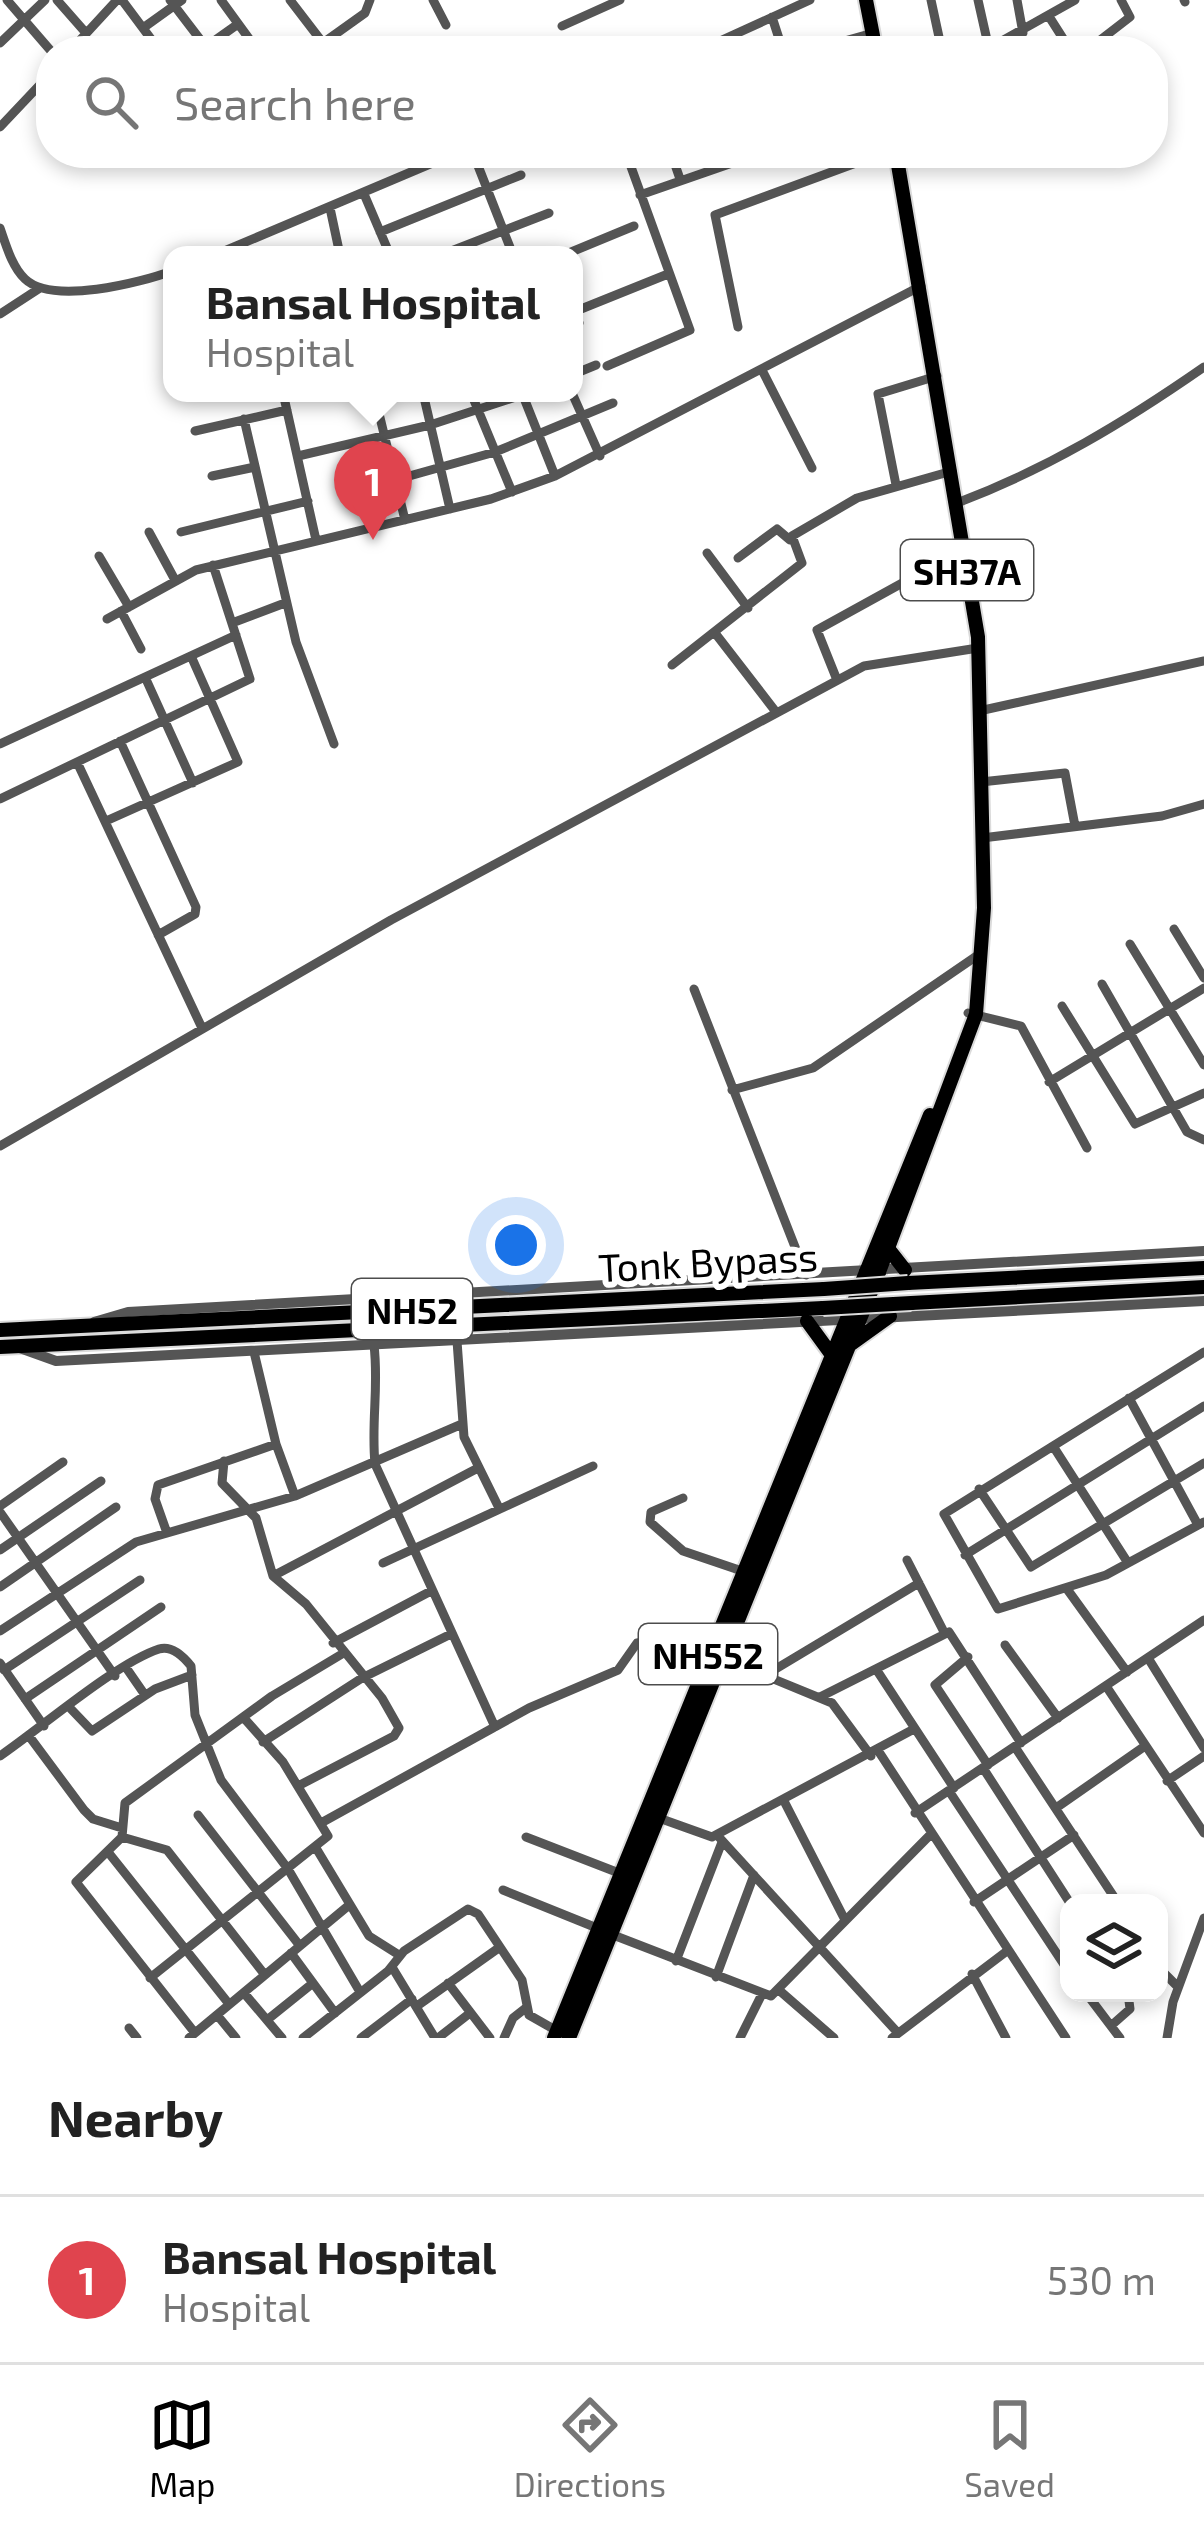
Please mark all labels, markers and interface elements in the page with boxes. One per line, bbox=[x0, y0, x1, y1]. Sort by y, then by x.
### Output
search box bbox=[36, 36, 1168, 168]
icon: search bbox=[78, 69, 144, 135]
text: Search here bbox=[174, 75, 416, 129]
popup bbox=[163, 246, 583, 402]
text: Bansal Hospital bbox=[206, 274, 540, 328]
text: Hospital bbox=[206, 328, 354, 375]
pin: 1 bbox=[334, 441, 412, 540]
road number: SH37A bbox=[901, 540, 1033, 600]
your location bbox=[486, 1215, 546, 1275]
street label: Tonk Bypass bbox=[597, 1232, 819, 1290]
road number: NH52 bbox=[352, 1279, 472, 1339]
road number: NH552 bbox=[639, 1624, 777, 1684]
map controls bbox=[1060, 1894, 1168, 2002]
button: layers bbox=[1060, 1894, 1168, 2002]
text: Nearby bbox=[48, 2086, 223, 2147]
text: Bansal Hospital bbox=[162, 2229, 496, 2283]
text: 1 bbox=[79, 2256, 95, 2303]
text: 530 m bbox=[1047, 2256, 1156, 2303]
text: Hospital bbox=[162, 2283, 310, 2330]
tab: Map bbox=[149, 2392, 215, 2504]
tab: Directions bbox=[514, 2392, 666, 2504]
tab: Saved bbox=[964, 2392, 1055, 2504]

